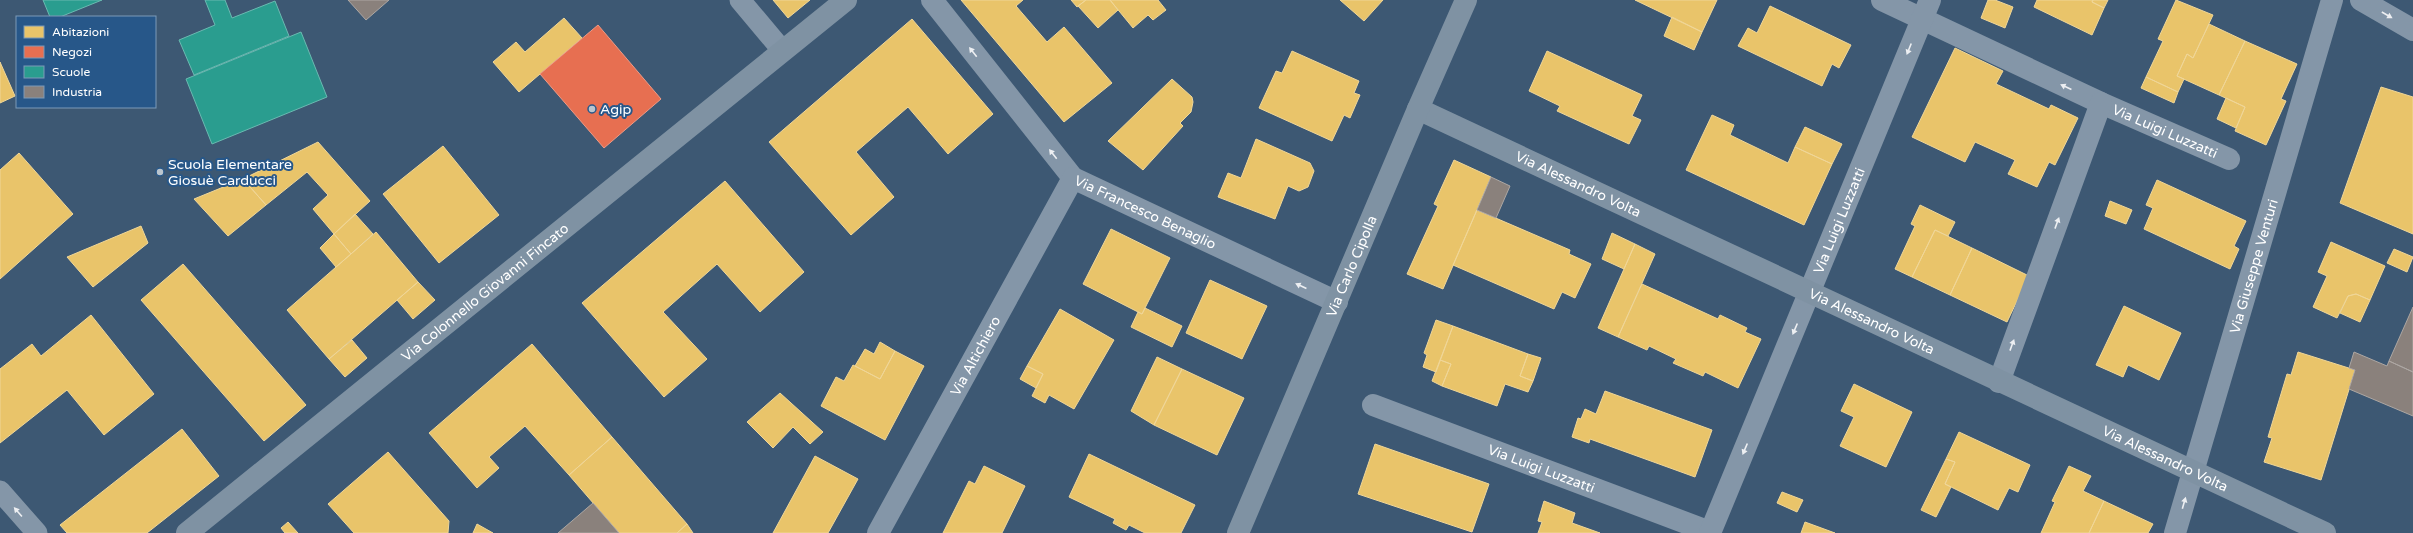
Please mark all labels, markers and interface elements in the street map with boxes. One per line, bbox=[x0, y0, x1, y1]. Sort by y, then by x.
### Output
one-way arrow bbox=[2381, 12, 2393, 19]
legend bbox=[16, 16, 156, 108]
text: Abitazioni bbox=[52, 25, 109, 39]
one-way arrow bbox=[1905, 43, 1911, 55]
text: Negozi bbox=[52, 45, 92, 59]
one-way arrow bbox=[969, 46, 977, 57]
text: Scuole bbox=[52, 65, 90, 79]
one-way arrow bbox=[2060, 84, 2072, 90]
text: Industria bbox=[52, 85, 102, 99]
place label: Agip bbox=[600, 101, 632, 118]
street label: Via Luigi Luzzatti bbox=[2110, 101, 2220, 162]
marker: Agip bbox=[587, 104, 597, 114]
street label: Via Alessandro Volta bbox=[1513, 147, 1644, 221]
one-way arrow bbox=[1049, 148, 1058, 159]
place label: Scuola Elementare Giosuè Carducci bbox=[168, 156, 292, 189]
street label: Via Luigi Luzzatti bbox=[1810, 165, 1868, 276]
marker: Scuola Elementare Giosuè Carducci bbox=[155, 167, 165, 177]
street label: Via Francesco Benaglio bbox=[1072, 171, 1219, 253]
street label: Via Giuseppe Venturi bbox=[2226, 197, 2281, 335]
street label: Via Carlo Cipolla bbox=[1322, 213, 1380, 319]
one-way arrow bbox=[2055, 217, 2061, 229]
street label: Via Colonnello Giovanni Fincato bbox=[398, 219, 572, 365]
one-way arrow bbox=[1296, 283, 1307, 289]
street label: Via Alessandro Volta bbox=[1806, 285, 1937, 358]
street label: Via Altichiero bbox=[947, 313, 1004, 399]
one-way arrow bbox=[1792, 323, 1798, 334]
one-way arrow bbox=[2010, 339, 2016, 351]
street label: Via Alessandro Volta bbox=[2100, 422, 2231, 495]
street label: Via Luigi Luzzatti bbox=[1485, 441, 1597, 496]
one-way arrow bbox=[1742, 443, 1748, 454]
one-way arrow bbox=[2181, 497, 2187, 509]
one-way arrow bbox=[14, 507, 23, 517]

